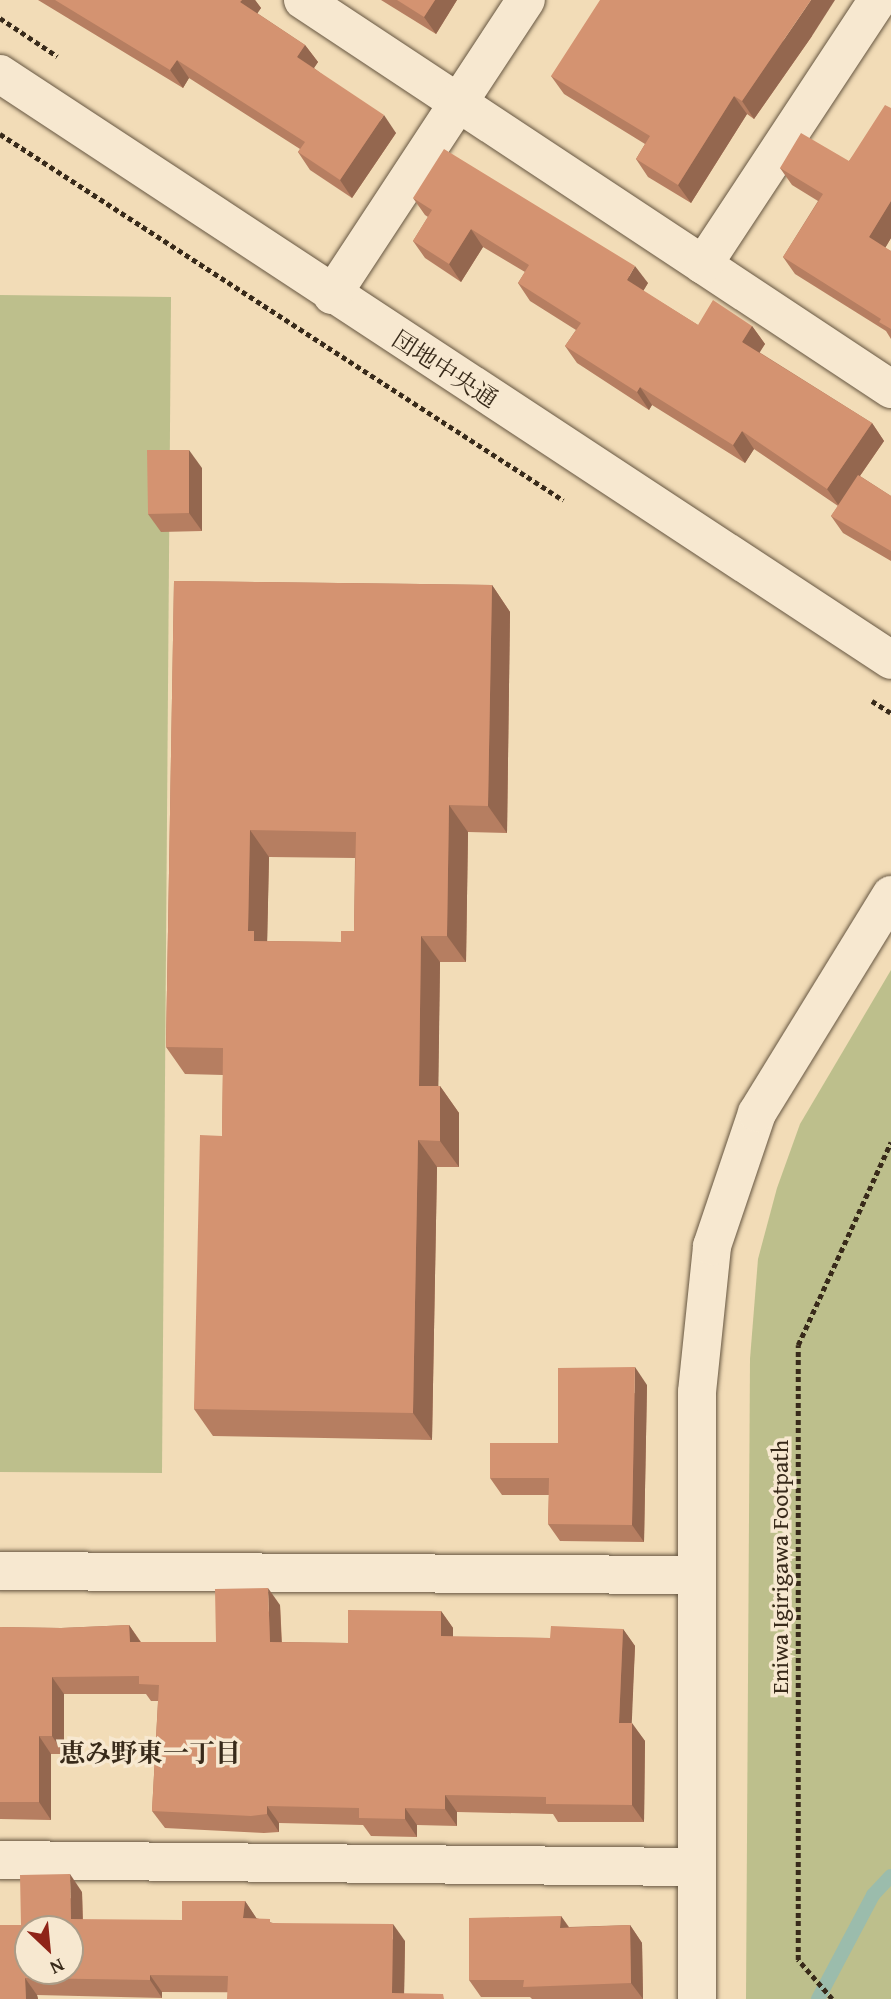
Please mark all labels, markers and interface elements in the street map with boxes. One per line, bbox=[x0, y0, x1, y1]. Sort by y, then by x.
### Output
street label: 団地中央通 bbox=[387, 324, 503, 414]
street label: Eniwa Igirigawa Footpath bbox=[766, 1440, 794, 1694]
district label: 恵み野東一丁目 bbox=[59, 1737, 241, 1769]
north arrow bbox=[14, 1915, 84, 1985]
text: N bbox=[45, 1952, 69, 1982]

